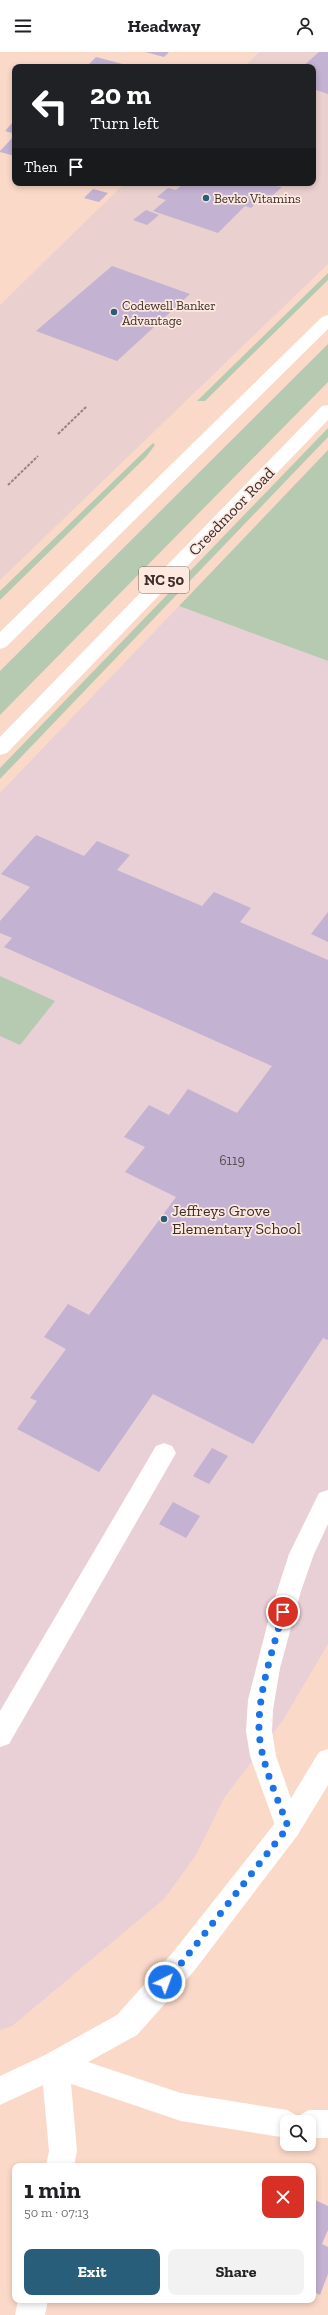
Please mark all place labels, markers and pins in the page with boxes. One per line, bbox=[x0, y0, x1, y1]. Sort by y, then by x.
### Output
place label: Bevko Vitamins bbox=[214, 191, 301, 206]
marker: Bevko Vitamins bbox=[201, 193, 211, 203]
place label: Codewell Banker Advantage bbox=[122, 298, 216, 328]
marker: Codewell Banker Advantage bbox=[109, 307, 119, 317]
place label: Jeffreys Grove Elementary School bbox=[172, 1201, 301, 1238]
marker: Jeffreys Grove Elementary School bbox=[159, 1214, 169, 1224]
pin bbox=[266, 1595, 300, 1629]

